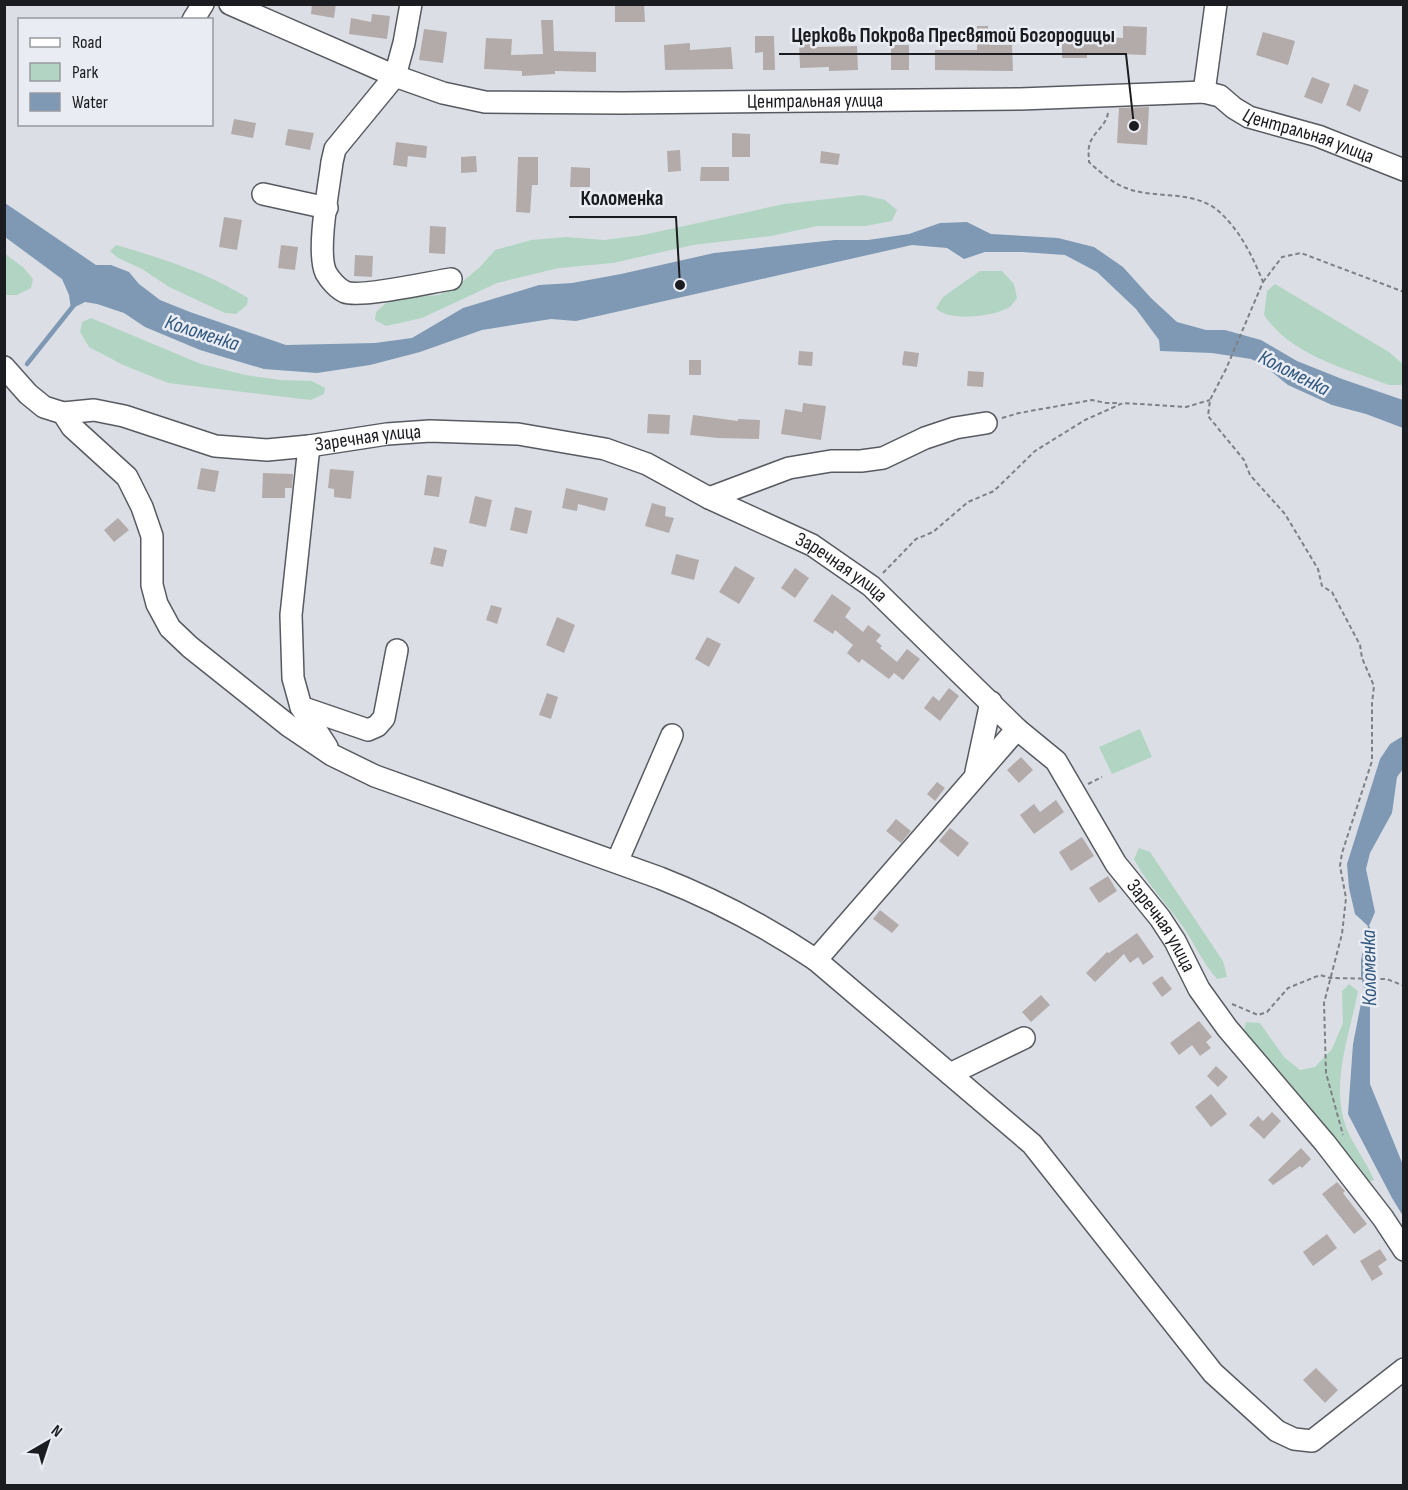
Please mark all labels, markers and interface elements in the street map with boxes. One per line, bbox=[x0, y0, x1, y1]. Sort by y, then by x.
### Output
callout: Церковь Покрова Пресвятой Богородицы bbox=[779, 15, 1126, 54]
legend bbox=[18, 18, 213, 126]
text: Церковь Покрова Пресвятой Богородицы bbox=[791, 23, 1115, 48]
text: Road bbox=[72, 32, 102, 53]
text: Park bbox=[72, 62, 98, 83]
street label: Центральная улица bbox=[747, 88, 883, 114]
text: Water bbox=[72, 92, 108, 113]
street label: Центральная улица bbox=[1238, 104, 1377, 169]
callout: Коломенка bbox=[569, 178, 676, 217]
text: Коломенка bbox=[581, 186, 663, 211]
water label: Коломенка bbox=[162, 309, 243, 357]
water label: Коломенка bbox=[1254, 345, 1334, 402]
street label: Заречная улица bbox=[313, 420, 422, 457]
street label: Заречная улица bbox=[792, 527, 892, 607]
street label: Заречная улица bbox=[1121, 874, 1201, 976]
water label: Коломенка bbox=[1356, 929, 1382, 1006]
north arrow bbox=[18, 1412, 78, 1472]
text: N bbox=[47, 1421, 66, 1442]

